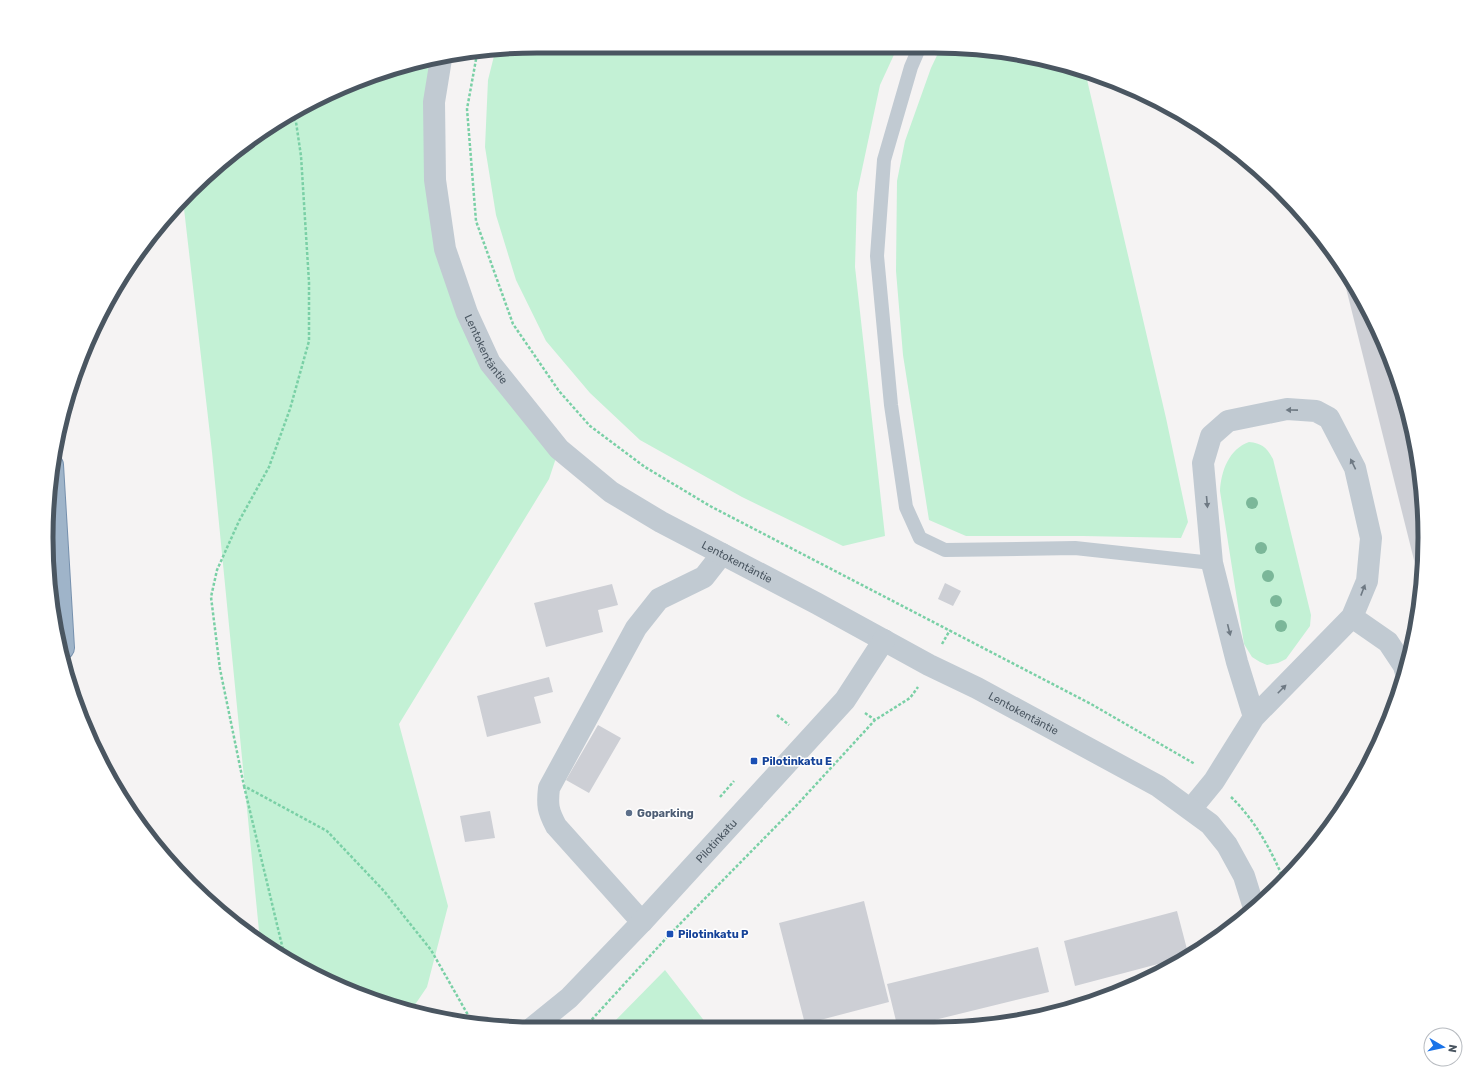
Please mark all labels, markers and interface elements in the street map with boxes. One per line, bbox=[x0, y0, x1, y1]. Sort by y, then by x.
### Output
street label: Lentokentäntie bbox=[462, 312, 511, 386]
one-way arrow bbox=[1285, 407, 1298, 413]
one-way arrow bbox=[1350, 458, 1356, 469]
one-way arrow bbox=[1203, 496, 1210, 508]
street label: Lentokentäntie bbox=[700, 538, 775, 586]
one-way arrow bbox=[1360, 585, 1366, 596]
one-way arrow bbox=[1226, 624, 1232, 636]
one-way arrow bbox=[1277, 684, 1286, 694]
street label: Lentokentäntie bbox=[986, 689, 1061, 737]
place label: Pilotinkatu E bbox=[762, 755, 832, 768]
marker: Pilotinkatu E bbox=[749, 756, 759, 766]
place label: Goparking bbox=[637, 807, 694, 820]
marker: Goparking bbox=[624, 808, 634, 818]
street label: Pilotinkatu bbox=[693, 816, 740, 865]
place label: Pilotinkatu P bbox=[678, 928, 749, 941]
marker: Pilotinkatu P bbox=[665, 929, 675, 939]
north arrow bbox=[1423, 1027, 1463, 1067]
text: N bbox=[1445, 1044, 1459, 1053]

